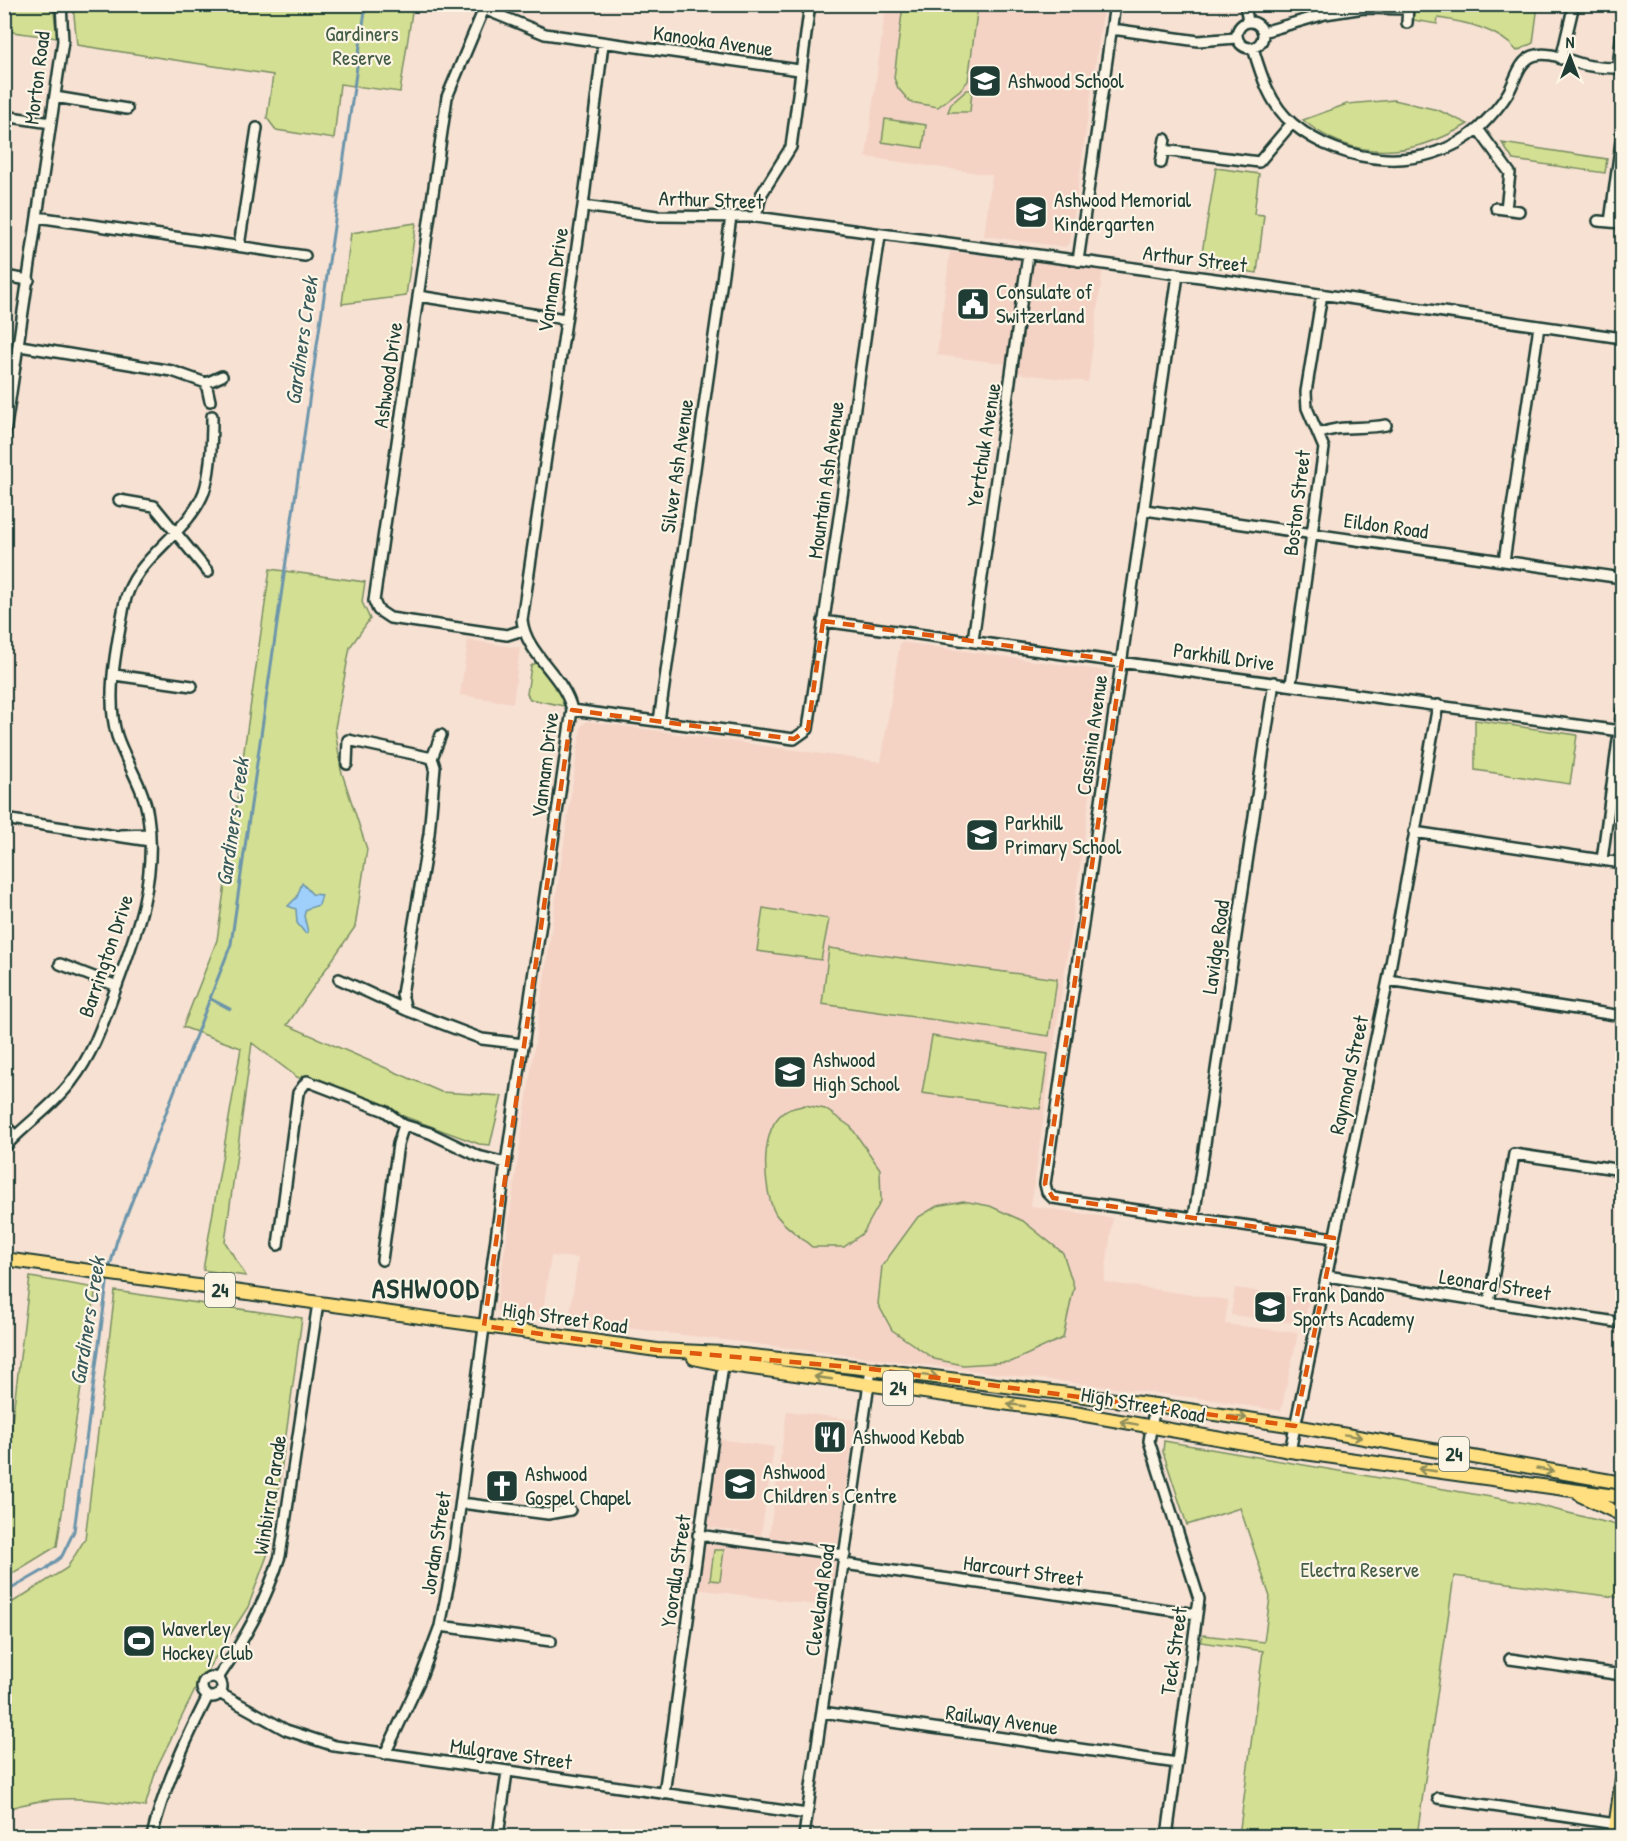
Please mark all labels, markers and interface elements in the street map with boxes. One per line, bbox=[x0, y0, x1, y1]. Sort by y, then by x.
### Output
street label: Kanooka Avenue bbox=[651, 18, 775, 63]
park label: Gardiners Reserve bbox=[325, 19, 399, 72]
north arrow bbox=[1540, 27, 1600, 87]
street label: Morton Road bbox=[16, 30, 57, 126]
text: N bbox=[1566, 31, 1575, 53]
school or university icon: Ashwood School bbox=[967, 63, 1003, 99]
place label: Ashwood School bbox=[1008, 66, 1124, 95]
street label: Arthur Street bbox=[658, 183, 765, 216]
place label: Ashwood Memorial Kindergarten bbox=[1054, 185, 1191, 238]
school or university icon: Ashwood Memorial Kindergarten bbox=[1013, 194, 1049, 230]
street label: Vannam Drive bbox=[530, 225, 575, 334]
street label: Arthur Street bbox=[1141, 238, 1249, 279]
water label: Gardiners Creek bbox=[277, 273, 325, 407]
place label: Consulate of Switzerland bbox=[996, 277, 1093, 330]
public building icon: Consulate of Switzerland bbox=[955, 286, 991, 322]
street label: Ashwood Drive bbox=[366, 320, 409, 430]
street label: Yertchuk Avenue bbox=[959, 381, 1008, 509]
street label: Silver Ash Avenue bbox=[653, 397, 700, 535]
street label: Mountain Ash Avenue bbox=[800, 399, 851, 560]
street label: Boston Street bbox=[1276, 448, 1317, 557]
street label: Eildon Road bbox=[1342, 505, 1430, 546]
street label: Parkhill Drive bbox=[1172, 635, 1277, 678]
street label: Cassinia Avenue bbox=[1069, 673, 1114, 797]
street label: Vannam Drive bbox=[524, 711, 565, 819]
water label: Gardiners Creek bbox=[208, 754, 256, 888]
place label: Parkhill Primary School bbox=[1005, 808, 1122, 861]
school or university icon: Parkhill Primary School bbox=[964, 817, 1000, 853]
street label: Barrington Drive bbox=[71, 891, 140, 1021]
street label: Lavidge Road bbox=[1195, 898, 1236, 996]
street label: Raymond Street bbox=[1322, 1012, 1375, 1137]
place label: Ashwood High School bbox=[813, 1045, 900, 1098]
school or university icon: Ashwood High School bbox=[772, 1054, 808, 1090]
water label: Gardiners Creek bbox=[62, 1253, 112, 1387]
street label: Leonard Street bbox=[1437, 1261, 1554, 1308]
district label: ASHWOOD bbox=[372, 1270, 480, 1306]
road number: 24 bbox=[205, 1273, 235, 1307]
place label: Frank Dando Sports Academy bbox=[1292, 1280, 1415, 1333]
school or university icon: Frank Dando Sports Academy bbox=[1252, 1289, 1288, 1325]
street label: High Street Road bbox=[501, 1294, 629, 1341]
road number: 24 bbox=[883, 1371, 913, 1405]
one-way arrow bbox=[918, 1371, 938, 1382]
one-way arrow bbox=[814, 1372, 833, 1383]
street label: High Street Road bbox=[1079, 1379, 1207, 1430]
one-way arrow bbox=[1007, 1399, 1026, 1410]
one-way arrow bbox=[1228, 1411, 1248, 1422]
one-way arrow bbox=[1119, 1417, 1139, 1428]
restaurant icon: Ashwood Kebab bbox=[812, 1419, 848, 1455]
place label: Ashwood Kebab bbox=[853, 1422, 965, 1451]
one-way arrow bbox=[1342, 1431, 1362, 1442]
street label: Winbirra Parade bbox=[246, 1433, 293, 1557]
road number: 24 bbox=[1439, 1437, 1469, 1471]
place label: Ashwood Children's Centre bbox=[763, 1457, 897, 1510]
place label: Ashwood Gospel Chapel bbox=[525, 1459, 631, 1512]
one-way arrow bbox=[1418, 1465, 1438, 1476]
one-way arrow bbox=[1534, 1465, 1554, 1476]
school or university icon: Ashwood Children's Centre bbox=[722, 1466, 758, 1502]
church icon: Ashwood Gospel Chapel bbox=[484, 1468, 520, 1504]
street label: Jordan Street bbox=[413, 1489, 458, 1597]
street label: Yooralla Street bbox=[653, 1512, 698, 1629]
street label: Cleveland Road bbox=[797, 1542, 842, 1658]
street label: Harcourt Street bbox=[962, 1548, 1085, 1593]
park label: Electra Reserve bbox=[1301, 1555, 1419, 1584]
street label: Teck Street bbox=[1153, 1604, 1194, 1697]
place label: Waverley Hockey Club bbox=[162, 1614, 253, 1667]
sports icon: Waverley Hockey Club bbox=[121, 1623, 157, 1659]
street label: Railway Avenue bbox=[944, 1697, 1060, 1742]
street label: Mulgrave Street bbox=[448, 1731, 575, 1777]

